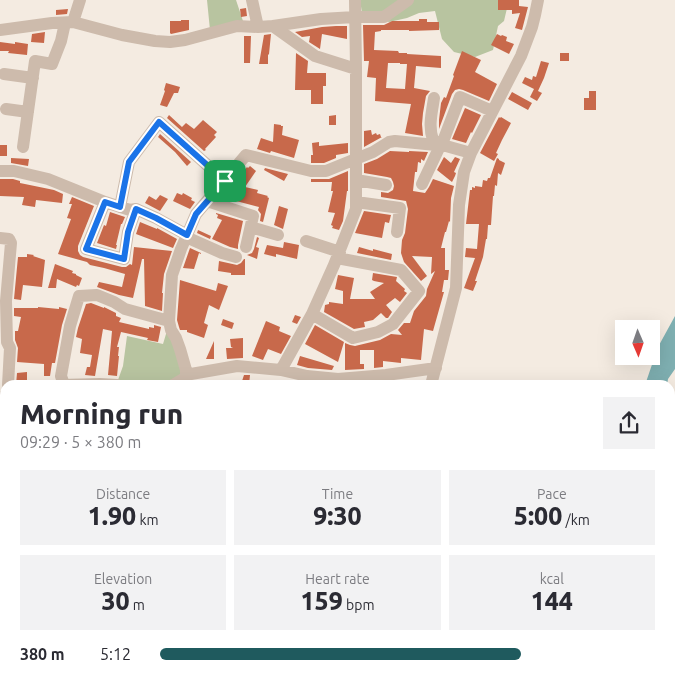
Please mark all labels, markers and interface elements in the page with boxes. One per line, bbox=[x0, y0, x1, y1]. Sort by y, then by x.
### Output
pin bbox=[204, 160, 246, 202]
icon: arrive bbox=[211, 167, 239, 195]
north arrow bbox=[615, 320, 660, 365]
map controls bbox=[615, 320, 660, 365]
button: share bbox=[603, 397, 655, 449]
text: Morning run bbox=[20, 398, 183, 429]
text: 09:29 · 5 × 380 m bbox=[20, 433, 141, 451]
text: Distance bbox=[96, 486, 150, 502]
text: Time bbox=[322, 486, 353, 502]
text: Pace bbox=[537, 486, 567, 502]
text: 1.90 bbox=[88, 502, 136, 530]
text: 9:30 bbox=[313, 502, 362, 530]
text: 5:00 bbox=[514, 502, 562, 530]
text: km bbox=[136, 512, 159, 528]
text: /km bbox=[562, 512, 590, 528]
text: Elevation bbox=[94, 571, 152, 587]
text: Heart rate bbox=[305, 571, 370, 587]
text: kcal bbox=[540, 571, 564, 587]
text: 30 bbox=[101, 587, 130, 615]
text: 159 bbox=[301, 587, 343, 615]
text: 144 bbox=[531, 587, 573, 615]
text: m bbox=[130, 597, 145, 613]
text: bpm bbox=[343, 597, 374, 613]
text: 380 m bbox=[20, 645, 65, 663]
text: 5:12 bbox=[100, 645, 131, 663]

